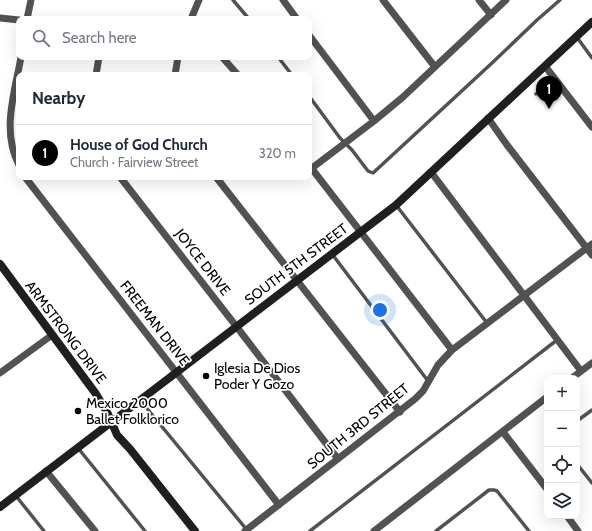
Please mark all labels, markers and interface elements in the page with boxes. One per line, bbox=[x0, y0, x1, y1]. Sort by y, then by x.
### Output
search box bbox=[16, 16, 312, 60]
icon: search bbox=[30, 27, 52, 49]
text: Search here bbox=[62, 29, 137, 47]
pin: 1 bbox=[536, 76, 562, 109]
text: Nearby bbox=[32, 88, 85, 108]
text: House of God Church bbox=[70, 136, 208, 154]
text: 1 bbox=[43, 145, 47, 161]
text: 320 m bbox=[259, 145, 296, 161]
text: Church · Fairview Street bbox=[70, 154, 198, 170]
street label: SOUTH 5TH STREET bbox=[241, 219, 352, 309]
street label: JOYCE DRIVE bbox=[171, 224, 235, 299]
street label: ARMSTRONG DRIVE bbox=[21, 277, 111, 387]
street label: FREEMAN DRIVE bbox=[116, 277, 194, 369]
your location bbox=[370, 300, 390, 320]
place label: Iglesia De Dios Poder Y Gozo bbox=[214, 359, 301, 393]
marker: Iglesia De Dios Poder Y Gozo bbox=[201, 371, 211, 381]
map controls bbox=[544, 375, 580, 519]
button: + bbox=[544, 375, 580, 411]
street label: SOUTH 3RD STREET bbox=[303, 379, 413, 473]
place label: Mexico 2000 Ballet Folklorico bbox=[86, 394, 179, 428]
marker: Mexico 2000 Ballet Folklorico bbox=[73, 406, 83, 416]
button: − bbox=[544, 411, 580, 447]
button: locate bbox=[544, 447, 580, 483]
button: layers bbox=[544, 483, 580, 519]

